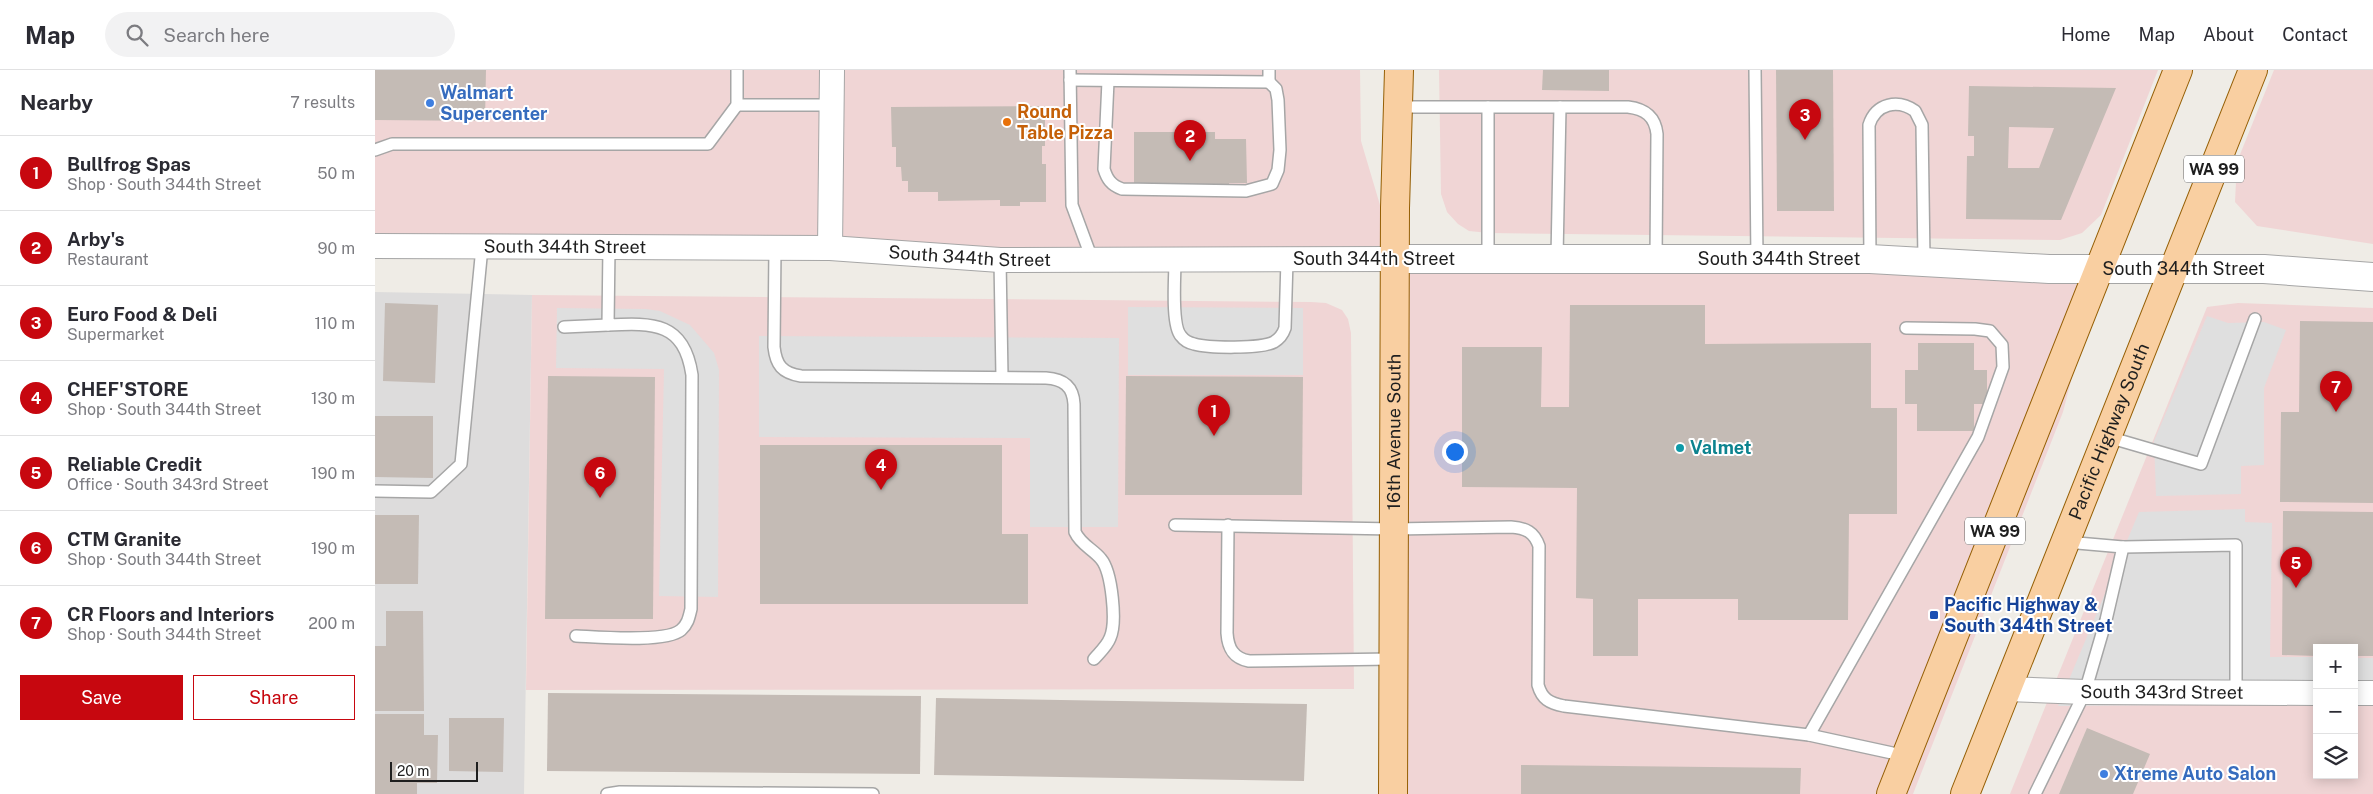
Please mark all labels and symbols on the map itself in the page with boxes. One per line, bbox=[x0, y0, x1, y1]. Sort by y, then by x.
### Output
place label: Walmart Supercenter bbox=[440, 82, 548, 124]
marker: Walmart Supercenter bbox=[424, 97, 436, 109]
pin: 3 bbox=[1789, 99, 1821, 140]
place label: Round Table Pizza bbox=[1017, 101, 1113, 143]
marker: Round Table Pizza bbox=[1001, 116, 1013, 128]
pin: 2 bbox=[1174, 120, 1206, 161]
road number: WA 99 bbox=[2184, 156, 2244, 182]
street label: South 344th Street bbox=[484, 235, 646, 257]
street label: South 344th Street bbox=[888, 241, 1051, 270]
street label: South 344th Street bbox=[1293, 248, 1455, 269]
street label: South 344th Street bbox=[1698, 248, 1860, 269]
street label: South 344th Street bbox=[2102, 258, 2265, 279]
street label: Pacific Highway South bbox=[2064, 340, 2153, 523]
street label: 16th Avenue South bbox=[1383, 354, 1405, 510]
pin: 7 bbox=[2320, 371, 2352, 412]
pin: 1 bbox=[1198, 395, 1230, 436]
place label: Valmet bbox=[1690, 437, 1751, 458]
your location bbox=[1442, 439, 1468, 465]
marker: Valmet bbox=[1674, 442, 1686, 454]
pin: 4 bbox=[865, 449, 897, 490]
pin: 6 bbox=[584, 457, 616, 498]
road number: WA 99 bbox=[1965, 518, 2025, 544]
pin: 5 bbox=[2280, 547, 2312, 588]
place label: Pacific Highway & South 344th Street bbox=[1944, 594, 2112, 636]
marker: Pacific Highway & South 344th Street bbox=[1928, 609, 1940, 621]
street label: South 343rd Street bbox=[2080, 681, 2244, 703]
scale bar bbox=[390, 759, 477, 782]
place label: Xtreme Auto Salon bbox=[2114, 763, 2276, 784]
marker: Xtreme Auto Salon bbox=[2098, 768, 2110, 780]

